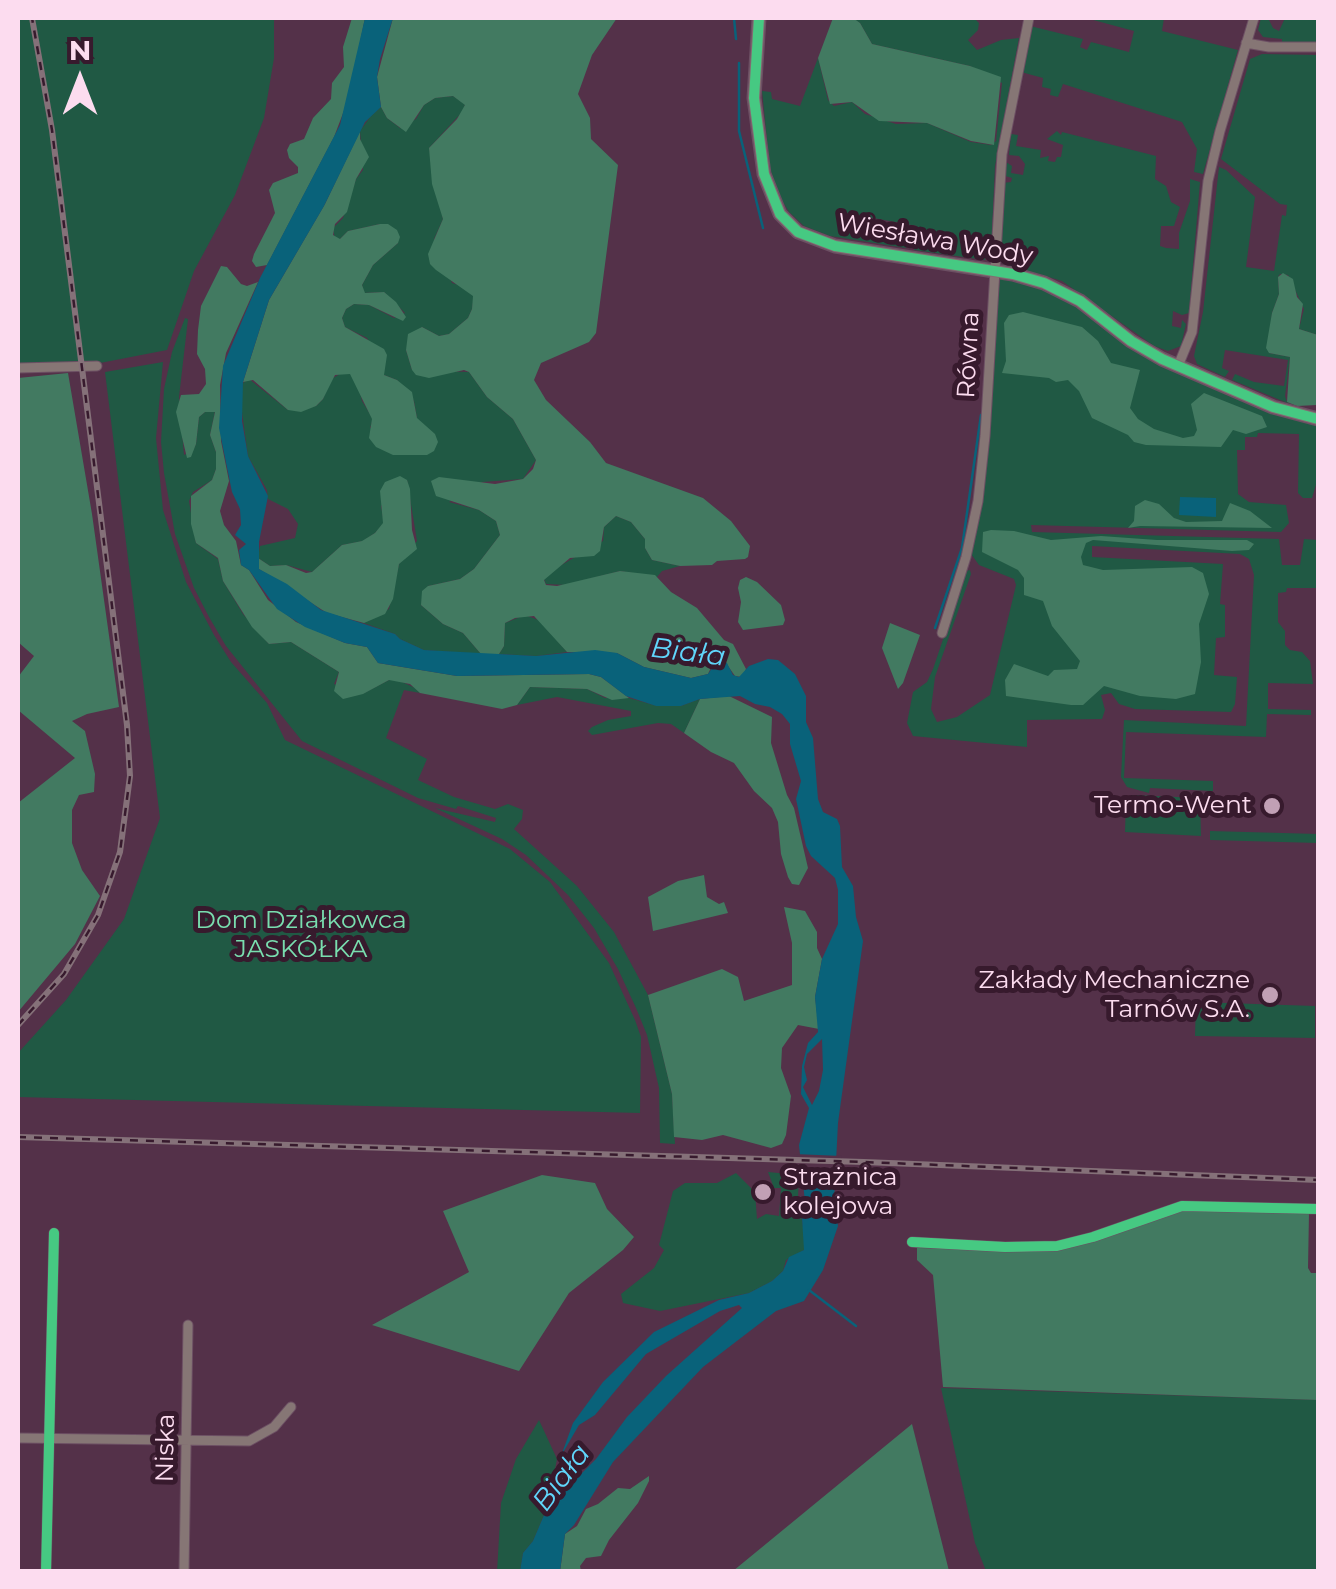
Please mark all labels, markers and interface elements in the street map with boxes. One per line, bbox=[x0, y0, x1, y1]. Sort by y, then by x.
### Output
north arrow bbox=[30, 30, 130, 130]
text: N bbox=[69, 33, 91, 67]
street label: Wiesława Wody bbox=[835, 208, 1035, 272]
street label: Równa bbox=[952, 311, 986, 399]
water label: Biała bbox=[649, 632, 727, 674]
place label: Termo-Went bbox=[1094, 791, 1252, 821]
marker: Termo-Went bbox=[1261, 795, 1283, 817]
park label: Dom Działkowca JASKÓŁKA bbox=[195, 906, 407, 965]
place label: Zakłady Mechaniczne Tarnów S.A. bbox=[979, 966, 1250, 1025]
marker: Zakłady Mechaniczne Tarnów S.A. bbox=[1259, 984, 1281, 1006]
place label: Strażnica kolejowa bbox=[783, 1163, 898, 1222]
marker: Strażnica kolejowa bbox=[752, 1181, 774, 1203]
street label: Niska bbox=[150, 1413, 182, 1483]
water label: Biała bbox=[526, 1438, 598, 1518]

